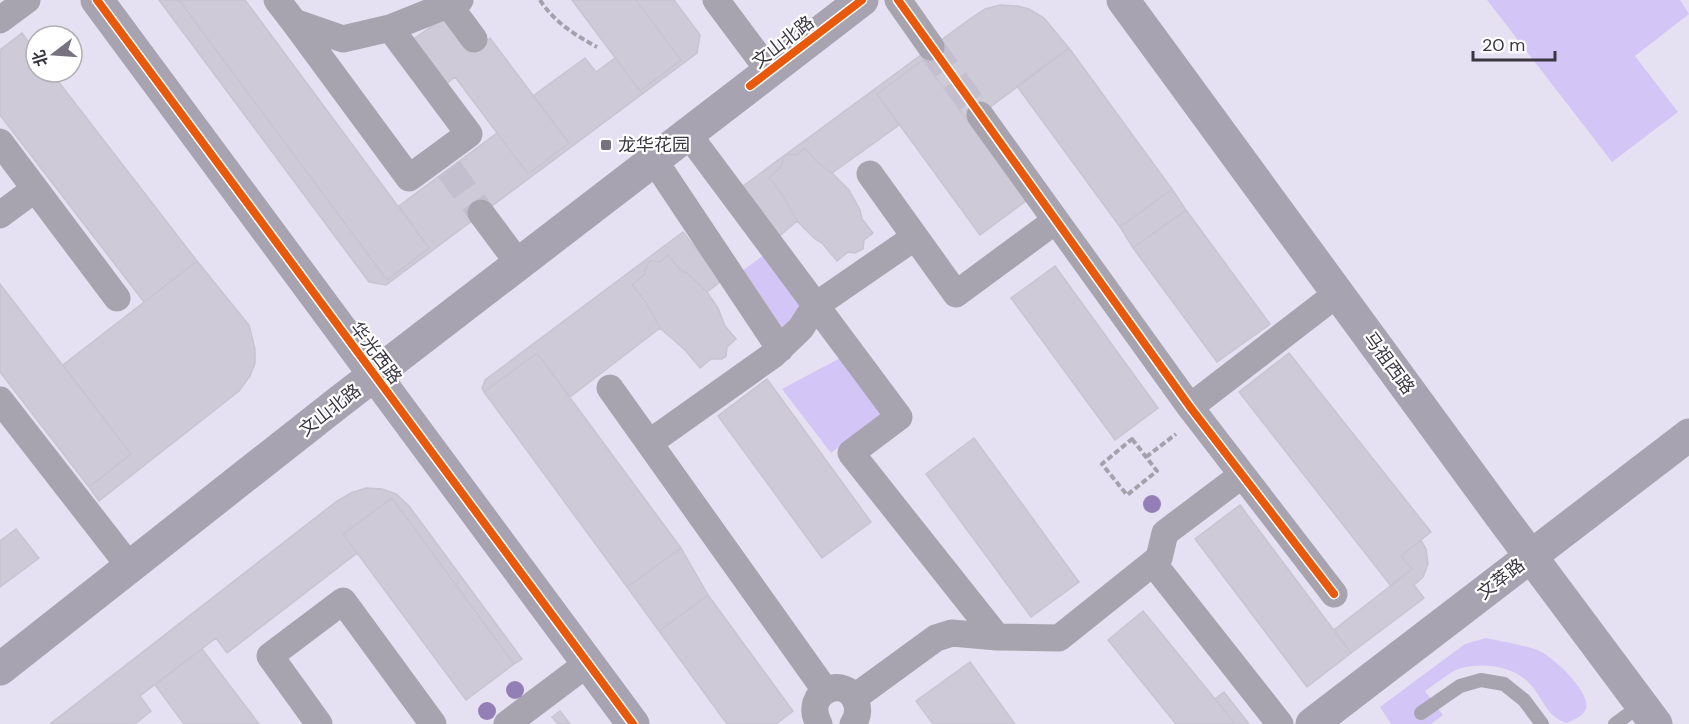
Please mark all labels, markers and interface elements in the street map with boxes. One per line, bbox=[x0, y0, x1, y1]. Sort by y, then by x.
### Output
street label: 文山北路 bbox=[747, 10, 819, 74]
north arrow bbox=[24, 24, 84, 84]
scale bar bbox=[1473, 24, 1556, 62]
text: 20 m bbox=[1482, 33, 1525, 57]
text: 北 bbox=[28, 48, 53, 69]
place label: 龙华花园 bbox=[618, 133, 690, 157]
marker: 龙华花园 bbox=[599, 138, 613, 152]
street label: 华光西路 bbox=[345, 317, 407, 389]
street label: 马祖西路 bbox=[1358, 327, 1420, 399]
street label: 文山北路 bbox=[294, 378, 366, 442]
street label: 文萃路 bbox=[1472, 553, 1530, 605]

